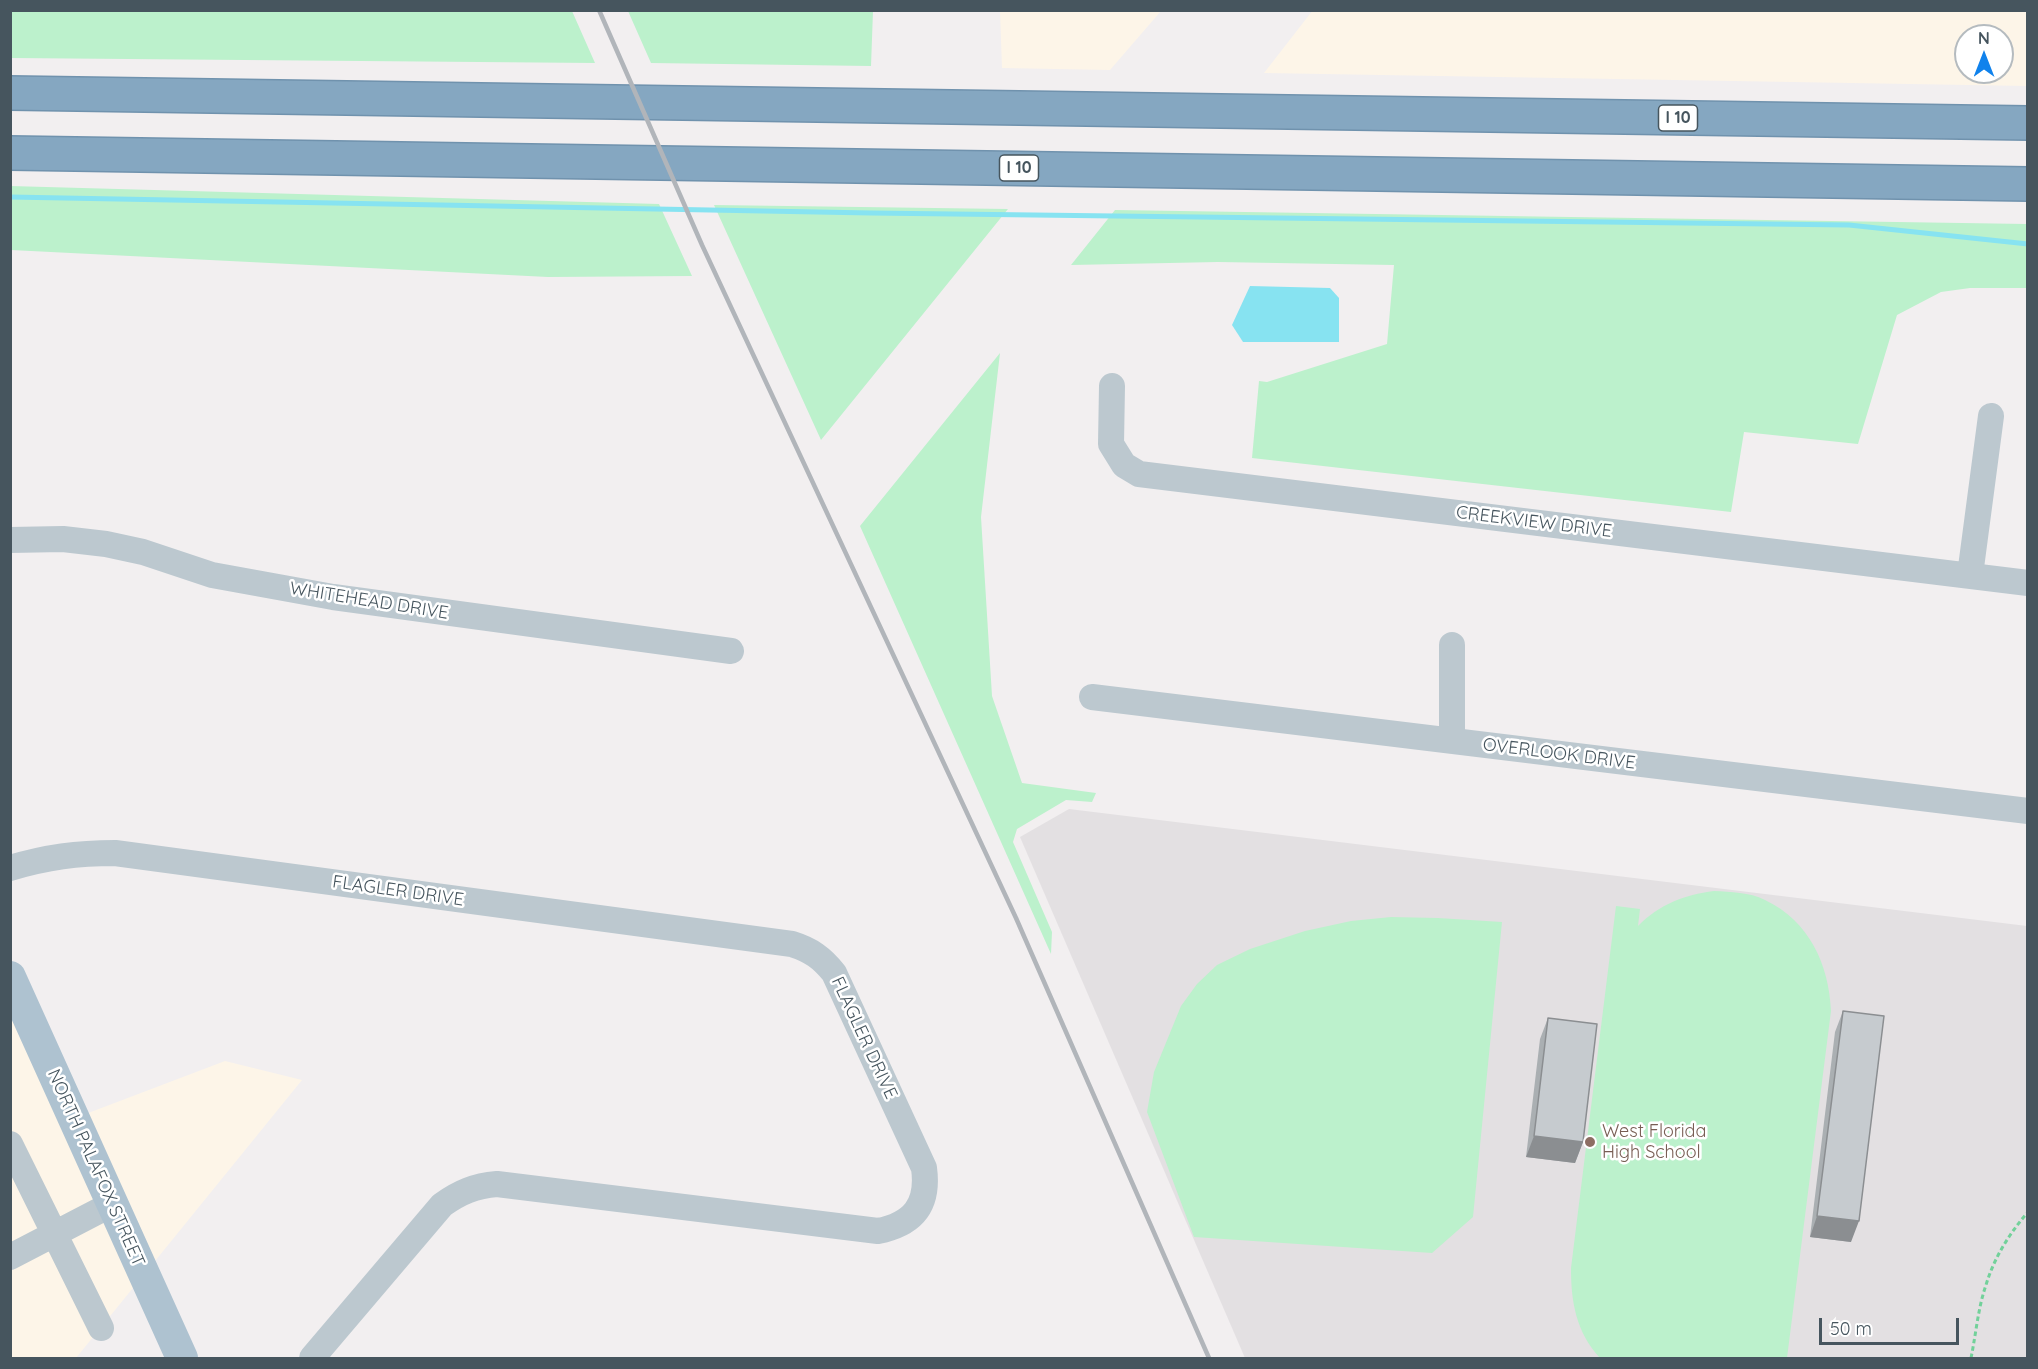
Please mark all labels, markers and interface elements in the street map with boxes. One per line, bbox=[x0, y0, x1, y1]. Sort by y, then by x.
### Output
north arrow bbox=[1954, 24, 2014, 84]
text: N bbox=[1978, 28, 1990, 48]
road number: I 10 bbox=[1658, 105, 1698, 131]
road number: I 10 bbox=[1000, 155, 1038, 181]
street label: CREEKVIEW DRIVE bbox=[1455, 502, 1613, 542]
street label: WHITEHEAD DRIVE bbox=[288, 578, 450, 624]
street label: OVERLOOK DRIVE bbox=[1481, 734, 1637, 774]
street label: FLAGLER DRIVE bbox=[331, 871, 465, 911]
street label: FLAGLER DRIVE bbox=[826, 973, 902, 1103]
street label: NORTH PALAFOX STREET bbox=[43, 1066, 149, 1270]
place label: West Florida High School bbox=[1602, 1121, 1706, 1164]
marker: West Florida High School bbox=[1583, 1135, 1597, 1149]
scale bar bbox=[1822, 1306, 1962, 1344]
text: 50 m bbox=[1830, 1317, 1872, 1340]

